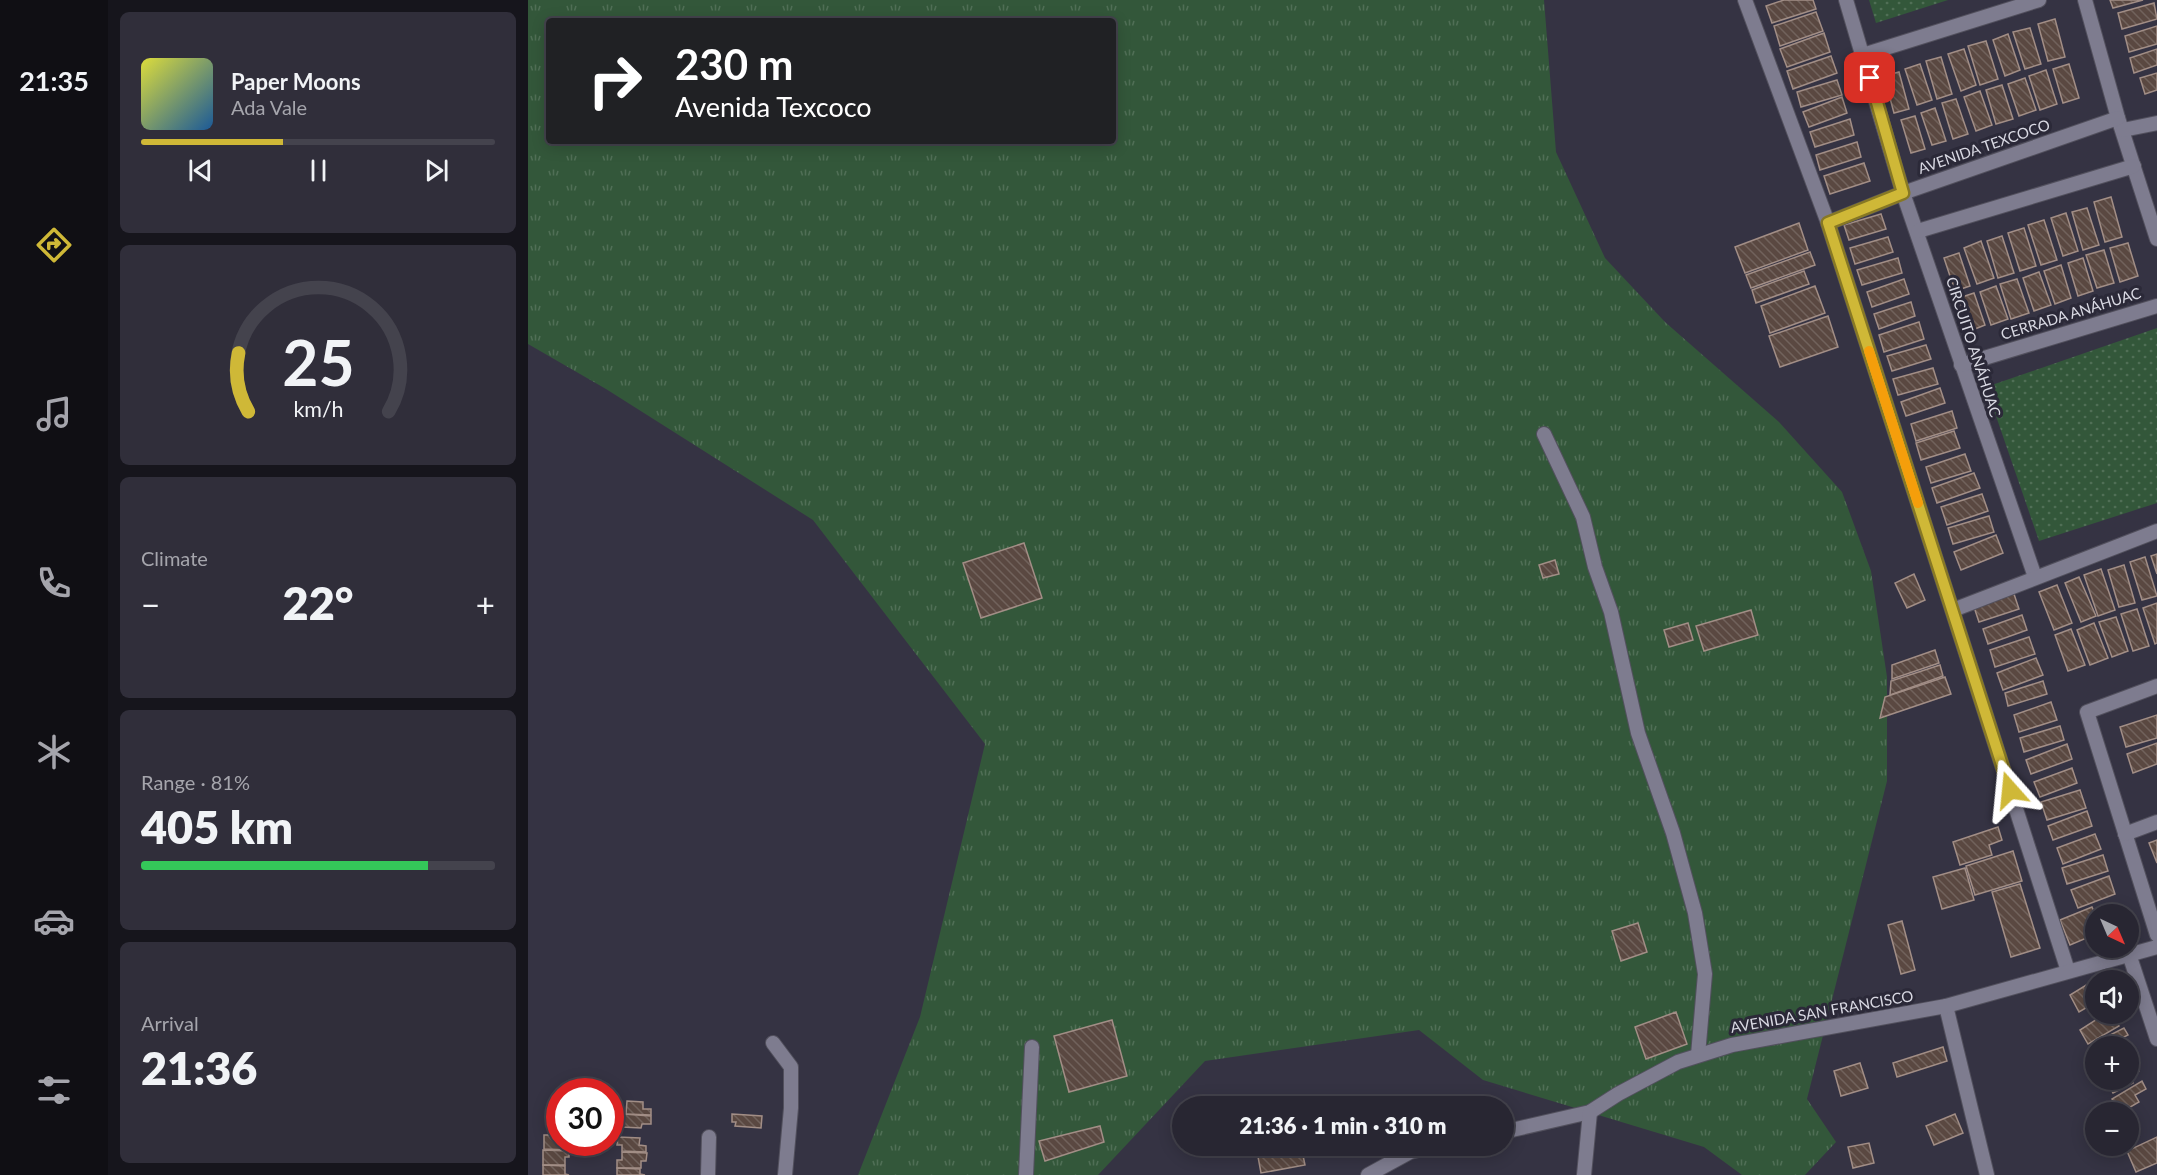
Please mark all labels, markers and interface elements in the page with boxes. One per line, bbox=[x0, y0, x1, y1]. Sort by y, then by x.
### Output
text: 230 m bbox=[675, 39, 793, 89]
icon: right bbox=[576, 42, 654, 120]
pin bbox=[1844, 52, 1895, 103]
icon: arrive bbox=[1853, 61, 1886, 94]
text: 21:35 bbox=[19, 64, 89, 97]
text: Paper Moons bbox=[231, 68, 361, 95]
text: Avenida Texcoco bbox=[675, 90, 872, 123]
text: Ada Vale bbox=[231, 95, 307, 119]
street label: AVENIDA TEXCOCO bbox=[1915, 115, 2052, 177]
icon: previous bbox=[184, 154, 217, 187]
icon: pause bbox=[302, 154, 335, 187]
icon: next bbox=[420, 154, 453, 187]
icon: directions bbox=[33, 224, 75, 266]
street label: CIRCUITO ANÁHUAC bbox=[1943, 274, 2005, 419]
street label: CERRADA ANÁHUAC bbox=[1998, 283, 2143, 343]
text: 25 bbox=[282, 324, 354, 399]
icon: music bbox=[33, 393, 75, 435]
text: km/h bbox=[293, 396, 343, 422]
text: Climate bbox=[141, 546, 208, 570]
icon: phone bbox=[33, 562, 75, 604]
text: 22° bbox=[283, 576, 353, 630]
text: − bbox=[141, 584, 160, 624]
text: + bbox=[476, 584, 495, 624]
icon: climate bbox=[33, 731, 75, 773]
position arrow bbox=[1978, 758, 2042, 822]
text: Range · 81% bbox=[141, 770, 250, 794]
text: 405 km bbox=[141, 800, 293, 854]
icon: car bbox=[33, 900, 75, 942]
north arrow bbox=[2085, 904, 2139, 958]
map controls bbox=[2085, 904, 2139, 1156]
button: sound bbox=[2085, 970, 2139, 1024]
street label: AVENIDA SAN FRANCISCO bbox=[1729, 986, 1915, 1036]
text: Arrival bbox=[141, 1011, 199, 1035]
button: + bbox=[2085, 1036, 2139, 1090]
text: 21:36 bbox=[141, 1041, 257, 1095]
icon: filters bbox=[33, 1069, 75, 1111]
speed limit sign: 30 bbox=[546, 1078, 624, 1156]
button: − bbox=[2085, 1102, 2139, 1156]
text: 21:36 · 1 min · 310 m bbox=[1240, 1112, 1446, 1139]

